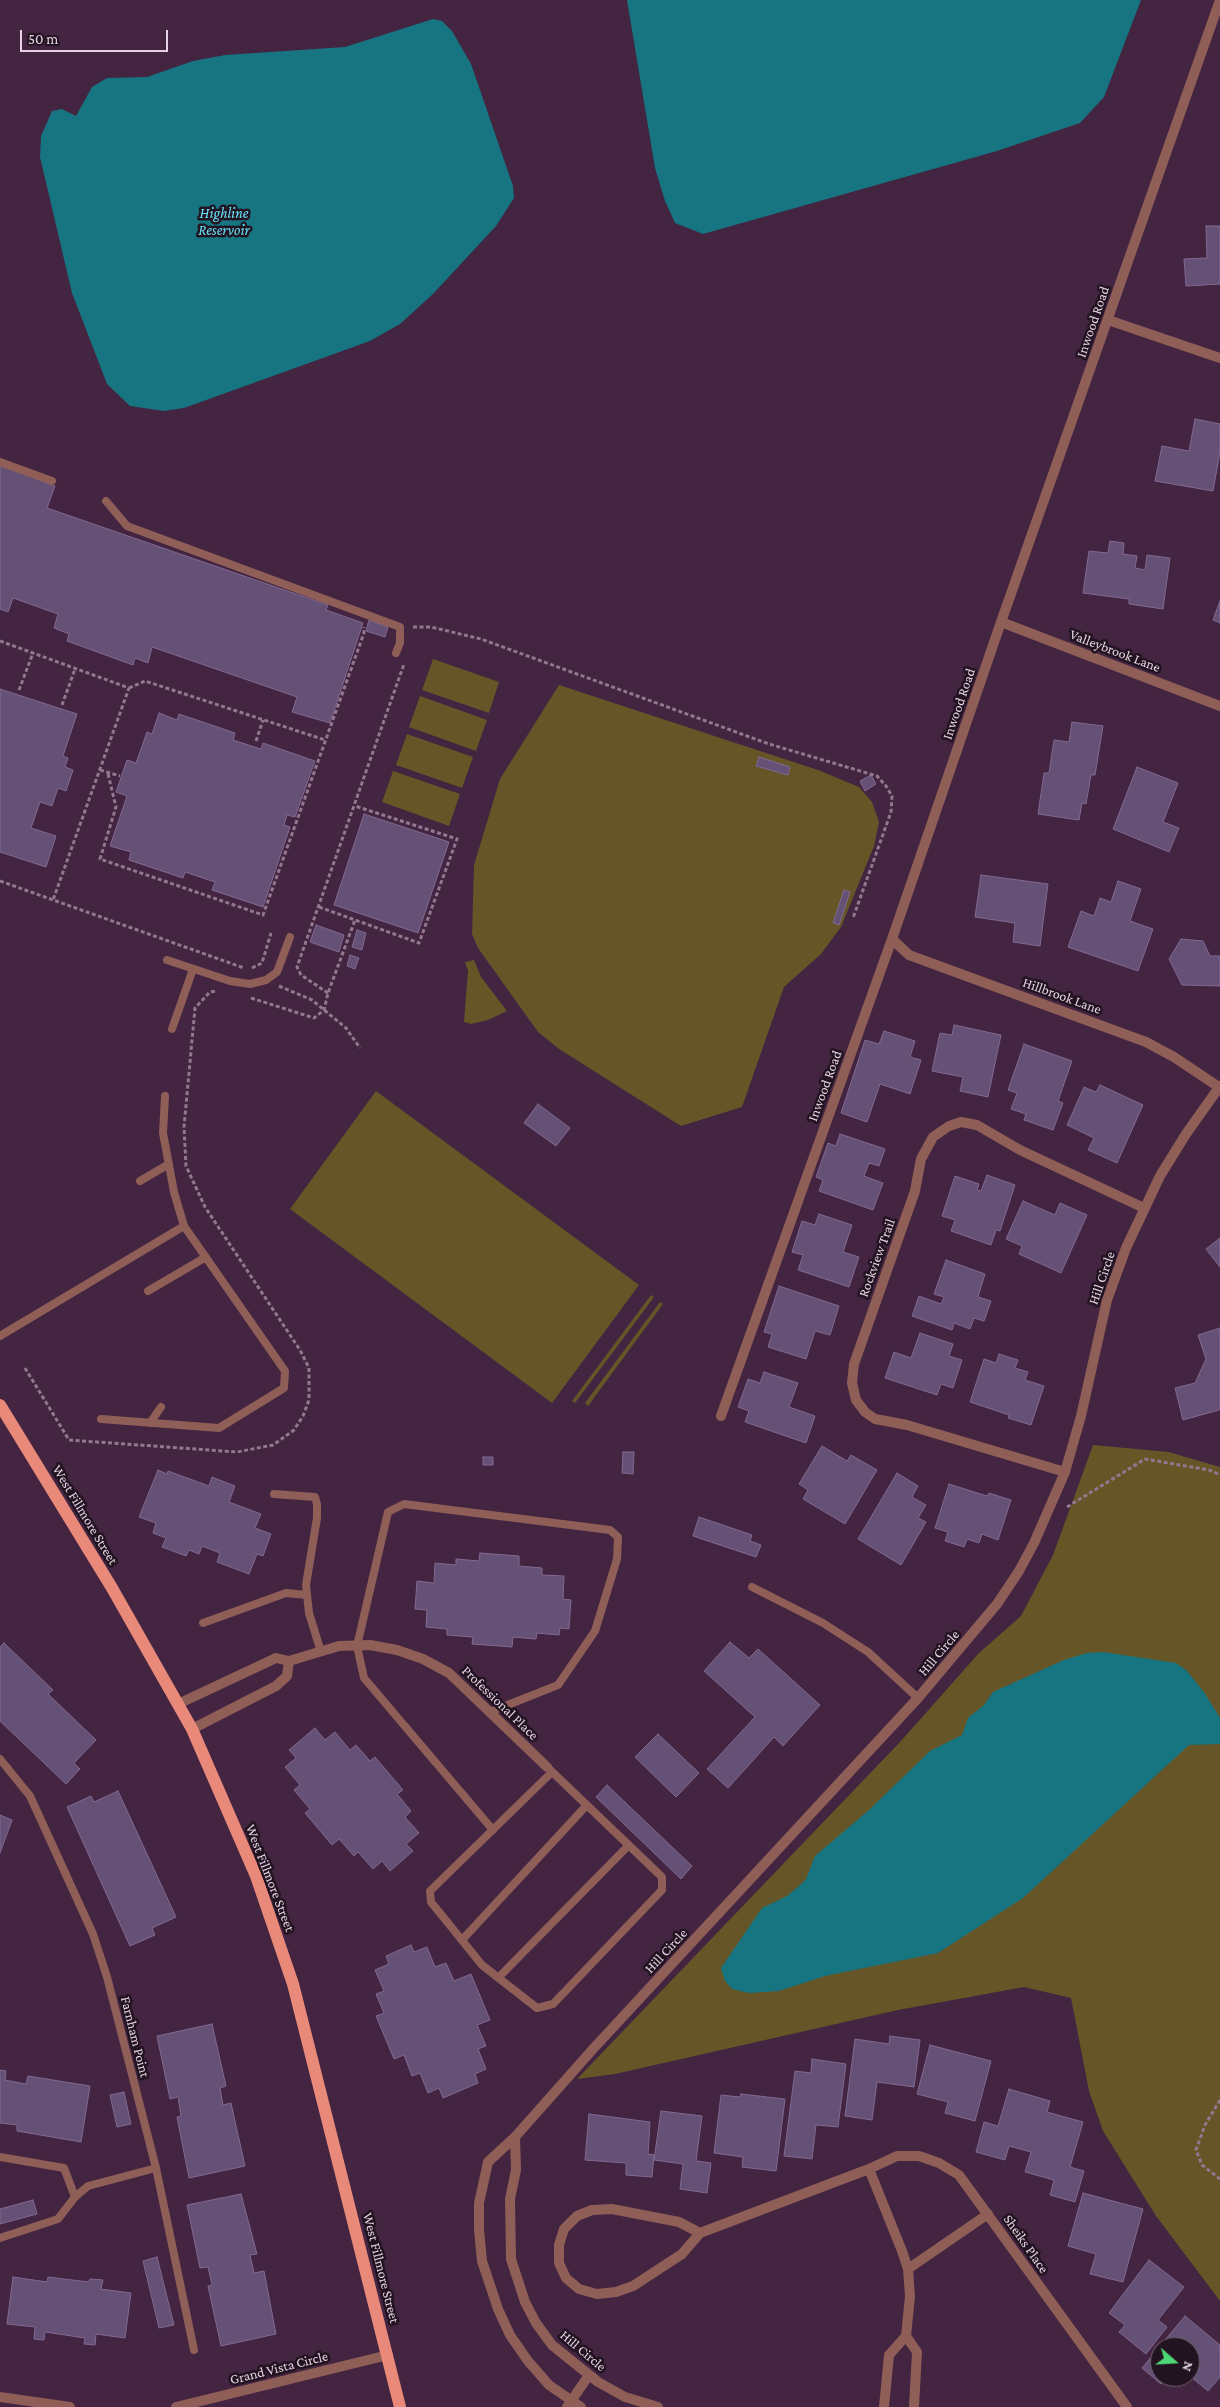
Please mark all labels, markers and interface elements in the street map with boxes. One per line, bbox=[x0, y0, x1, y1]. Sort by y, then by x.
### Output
scale bar bbox=[22, 20, 170, 52]
text: 50 m bbox=[28, 31, 58, 47]
water label: Highline Reservoir bbox=[198, 204, 250, 239]
street label: Inwood Road bbox=[1073, 284, 1113, 360]
street label: Valleybrook Lane bbox=[1067, 626, 1163, 676]
street label: Inwood Road bbox=[939, 666, 979, 742]
street label: Hillbrook Lane bbox=[1020, 974, 1104, 1018]
street label: Inwood Road bbox=[804, 1048, 846, 1124]
street label: Rockview Trail bbox=[855, 1217, 899, 1299]
street label: Hill Circle bbox=[1085, 1249, 1119, 1307]
street label: West Fillmore Street bbox=[49, 1462, 121, 1568]
street label: Hill Circle bbox=[915, 1627, 963, 1679]
street label: Professional Place bbox=[458, 1662, 542, 1744]
street label: West Fillmore Street bbox=[242, 1822, 298, 1934]
street label: Hill Circle bbox=[641, 1925, 691, 1977]
street label: Farnham Point bbox=[117, 1995, 153, 2079]
street label: West Fillmore Street bbox=[359, 2211, 403, 2325]
street label: Sheiks Place bbox=[1000, 2211, 1052, 2277]
street label: Hill Circle bbox=[557, 2327, 609, 2375]
north arrow bbox=[1150, 2337, 1200, 2387]
street label: Grand Vista Circle bbox=[228, 2348, 330, 2388]
text: N bbox=[1179, 2359, 1197, 2374]

